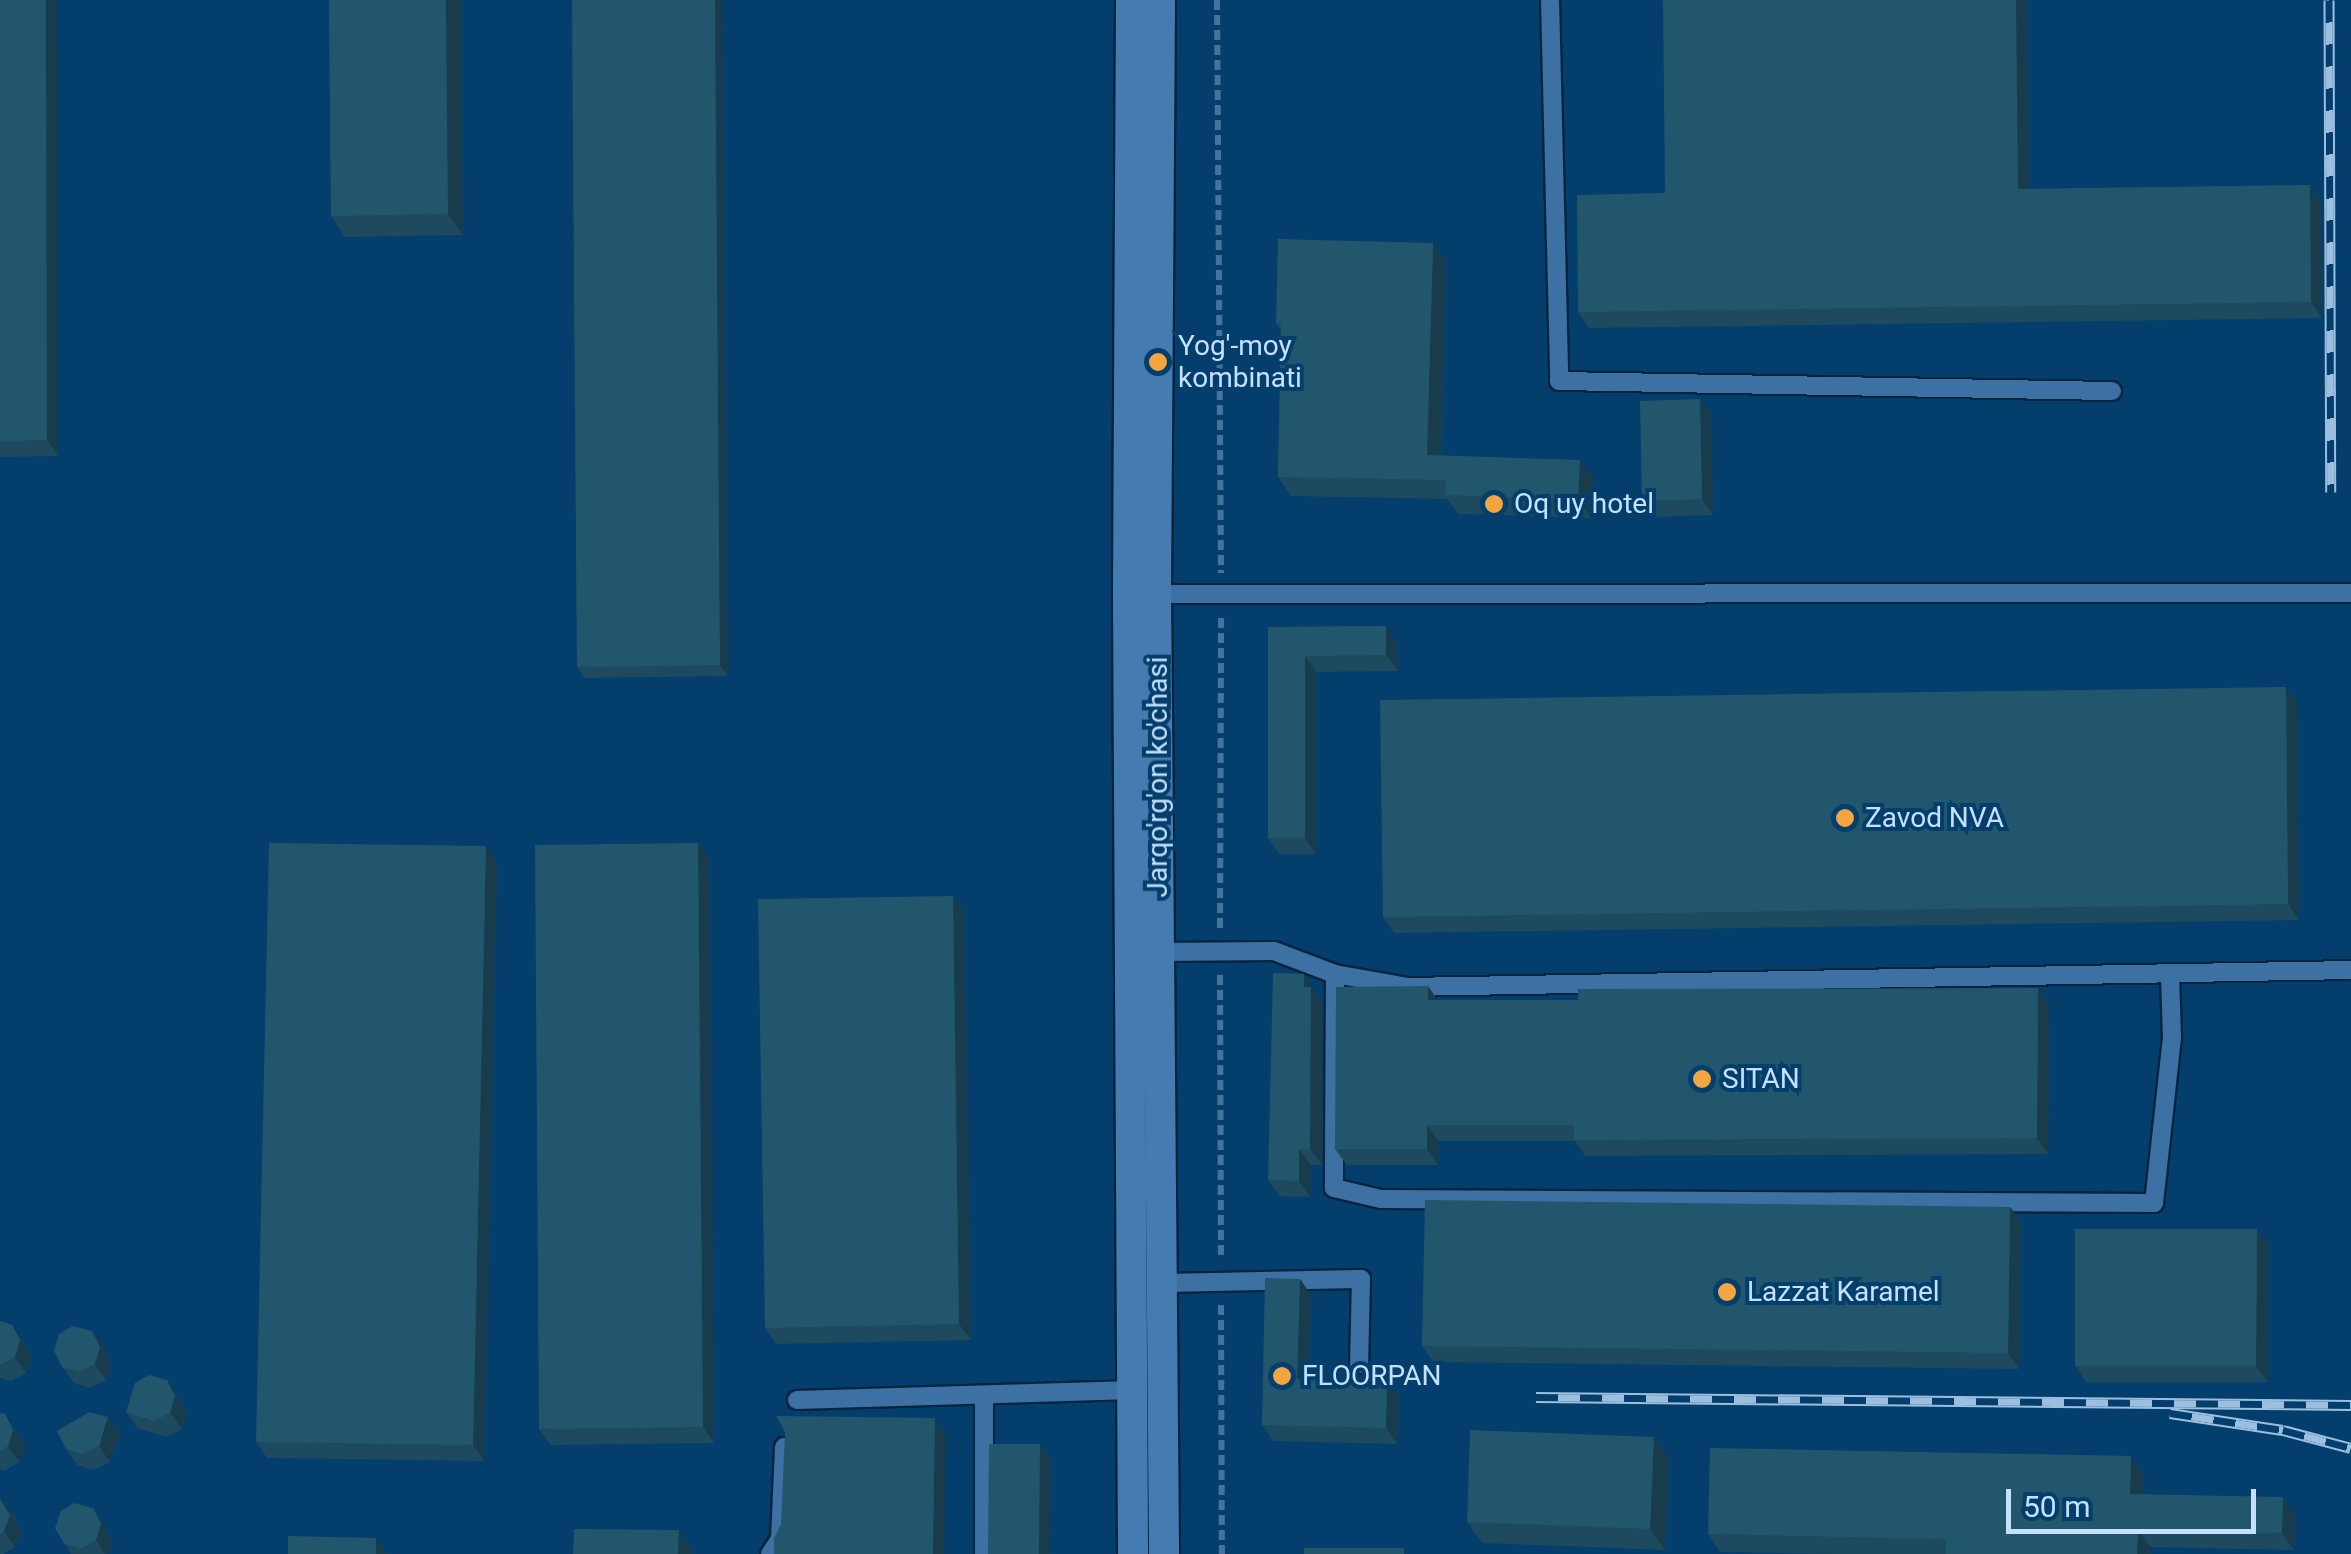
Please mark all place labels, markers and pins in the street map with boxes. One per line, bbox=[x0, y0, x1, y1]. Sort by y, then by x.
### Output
place label: Yog'-moy kombinati bbox=[1178, 329, 1302, 395]
marker: Yog'-moy kombinati bbox=[1147, 351, 1169, 373]
place label: Oq uy hotel bbox=[1514, 487, 1654, 521]
marker: Oq uy hotel bbox=[1483, 493, 1505, 515]
place label: Zavod NVA bbox=[1865, 801, 2004, 835]
marker: Zavod NVA bbox=[1834, 807, 1856, 829]
place label: SITAN bbox=[1722, 1062, 1800, 1096]
marker: SITAN bbox=[1691, 1068, 1713, 1090]
place label: Lazzat Karamel bbox=[1747, 1275, 1940, 1309]
marker: Lazzat Karamel bbox=[1716, 1281, 1738, 1303]
place label: FLOORPAN bbox=[1302, 1359, 1441, 1393]
marker: FLOORPAN bbox=[1271, 1365, 1293, 1387]

